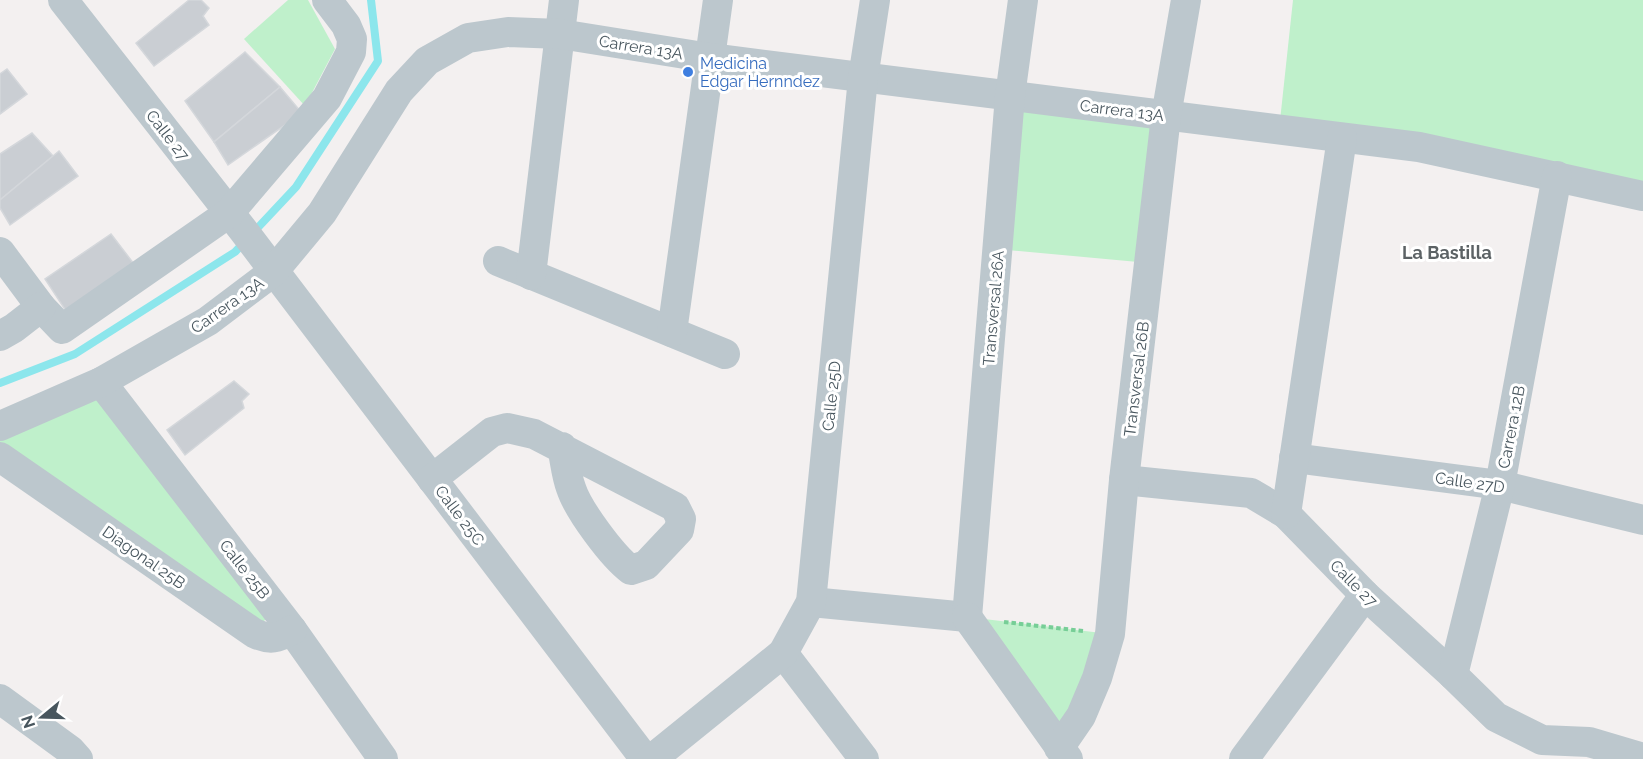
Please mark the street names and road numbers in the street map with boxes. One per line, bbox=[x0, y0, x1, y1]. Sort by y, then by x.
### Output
street label: Carrera 13A bbox=[598, 31, 684, 64]
street label: Carrera 13A bbox=[1079, 96, 1165, 125]
street label: Calle 27 bbox=[142, 106, 193, 165]
street label: Transversal 26A bbox=[979, 249, 1008, 367]
street label: Carrera 13A bbox=[187, 273, 268, 337]
street label: Transversal 26B bbox=[1120, 320, 1153, 438]
street label: Calle 25D bbox=[818, 360, 845, 432]
street label: Carrera 12B bbox=[1494, 384, 1529, 470]
street label: Calle 27D bbox=[1434, 468, 1506, 497]
street label: Calle 25C bbox=[431, 482, 488, 549]
street label: Diagonal 25B bbox=[99, 522, 189, 593]
street label: Calle 25B bbox=[216, 536, 274, 603]
street label: Calle 27 bbox=[1326, 556, 1381, 611]

